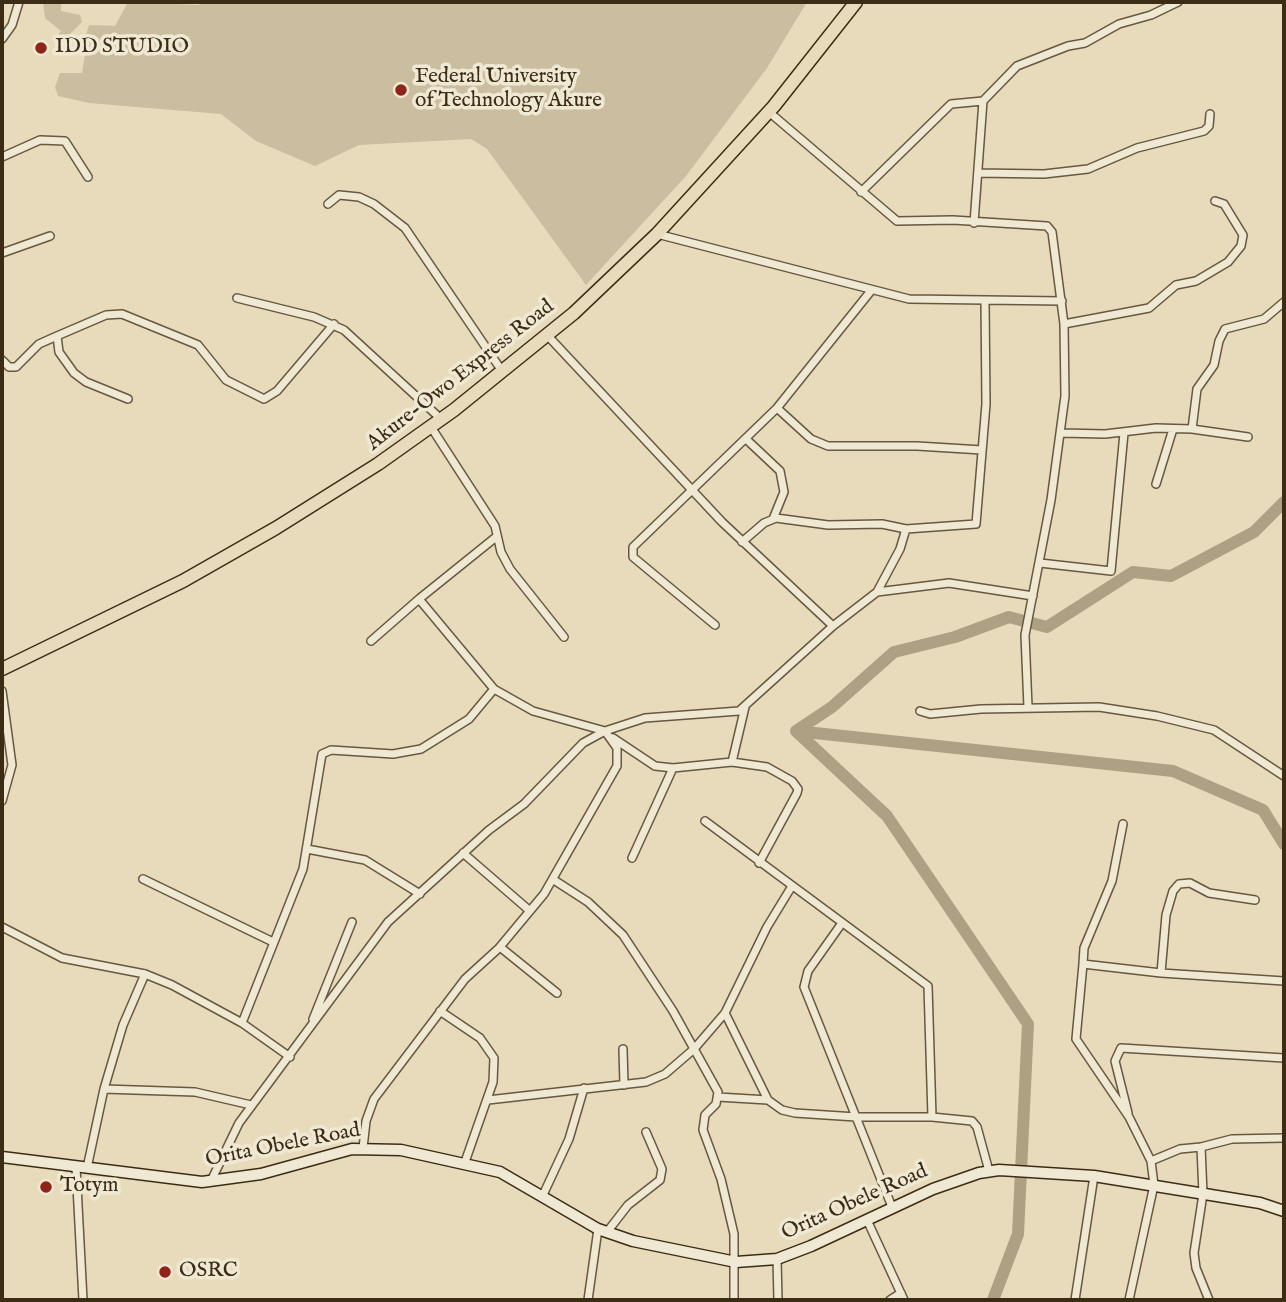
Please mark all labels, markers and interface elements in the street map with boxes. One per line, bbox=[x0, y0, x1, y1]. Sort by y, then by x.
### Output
place label: IDD STUDIO bbox=[55, 35, 189, 61]
marker: IDD STUDIO bbox=[33, 40, 49, 56]
place label: Federal University of Technology Akure bbox=[415, 65, 602, 115]
marker: Federal University of Technology Akure bbox=[393, 82, 409, 98]
street label: Akure-Owo Express Road bbox=[362, 295, 560, 457]
street label: Orita Obele Road bbox=[203, 1119, 363, 1173]
street label: Orita Obele Road bbox=[778, 1160, 932, 1246]
place label: Totym bbox=[60, 1174, 118, 1200]
marker: Totym bbox=[38, 1179, 54, 1195]
place label: OSRC bbox=[179, 1259, 238, 1285]
marker: OSRC bbox=[157, 1264, 173, 1280]

